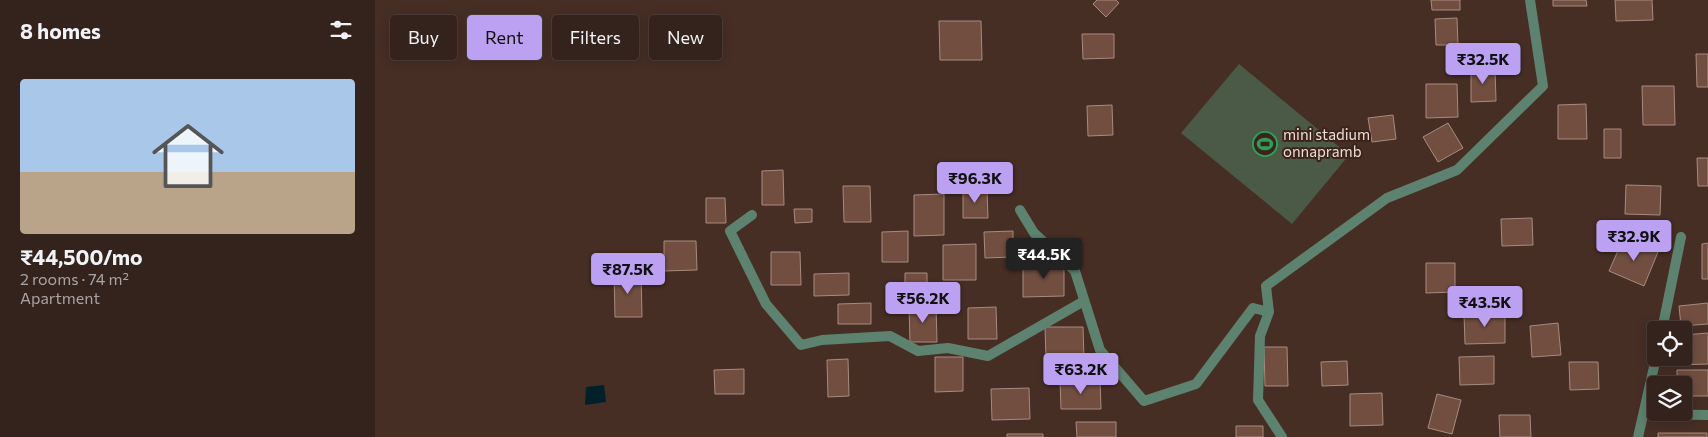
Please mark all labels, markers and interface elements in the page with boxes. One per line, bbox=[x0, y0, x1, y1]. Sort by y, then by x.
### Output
chip: Buy bbox=[390, 15, 457, 60]
chip: Rent bbox=[467, 15, 542, 60]
chip: Filters bbox=[552, 15, 639, 60]
chip: New bbox=[649, 15, 722, 60]
icon: filters bbox=[327, 16, 355, 44]
text: 8 homes bbox=[20, 18, 101, 43]
pin: ₹32.5K bbox=[1442, 42, 1524, 85]
text: ₹32.5K bbox=[1457, 49, 1509, 68]
icon: home bbox=[143, 111, 233, 201]
place label: mini stadium onnapramb bbox=[1283, 125, 1370, 160]
sports icon: mini stadium onnapramb bbox=[1252, 131, 1278, 157]
pin: ₹96.3K bbox=[934, 162, 1016, 204]
text: ₹96.3K bbox=[948, 168, 1002, 187]
pin: ₹32.9K bbox=[1593, 220, 1675, 262]
text: ₹32.9K bbox=[1607, 226, 1661, 245]
pin: ₹44.5K bbox=[1003, 238, 1085, 280]
text: ₹44,500/mo bbox=[20, 244, 143, 269]
text: ₹44.5K bbox=[1017, 244, 1071, 263]
pin: ₹87.5K bbox=[587, 252, 669, 295]
text: ₹87.5K bbox=[602, 259, 654, 278]
text: 2 rooms · 74 m² bbox=[20, 269, 129, 288]
pin: ₹56.2K bbox=[882, 282, 964, 324]
pin: ₹43.5K bbox=[1444, 286, 1526, 328]
text: Apartment bbox=[20, 288, 100, 307]
text: ₹56.2K bbox=[896, 288, 950, 307]
text: ₹43.5K bbox=[1458, 292, 1512, 311]
map controls bbox=[1647, 321, 1692, 421]
button: locate bbox=[1647, 321, 1692, 366]
pin: ₹63.2K bbox=[1040, 352, 1122, 395]
text: ₹63.2K bbox=[1054, 359, 1108, 378]
button: layers bbox=[1647, 376, 1692, 421]

